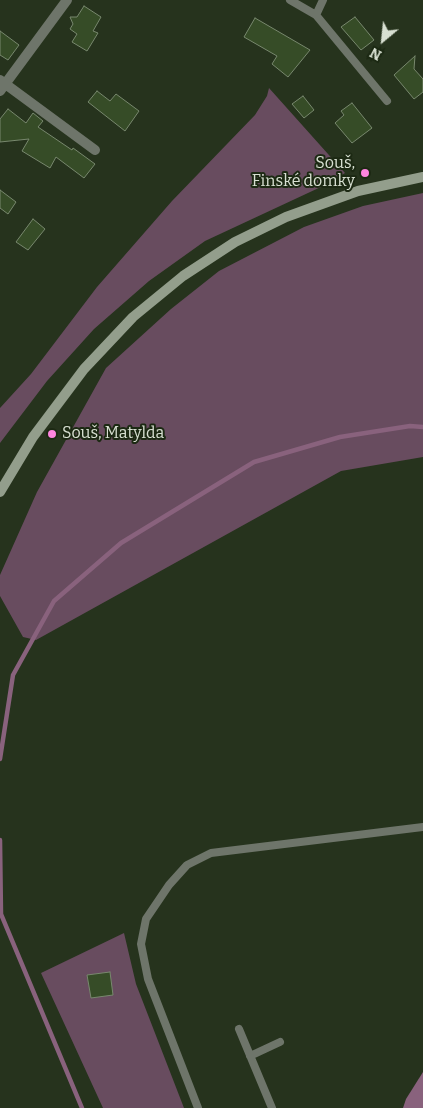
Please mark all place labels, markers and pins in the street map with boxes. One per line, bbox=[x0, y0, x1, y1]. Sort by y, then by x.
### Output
place label: Souš, Finské domky bbox=[252, 154, 355, 192]
marker: Souš, Finské domky bbox=[359, 167, 371, 179]
place label: Souš, Matylda bbox=[62, 424, 164, 444]
marker: Souš, Matylda bbox=[46, 428, 58, 440]

